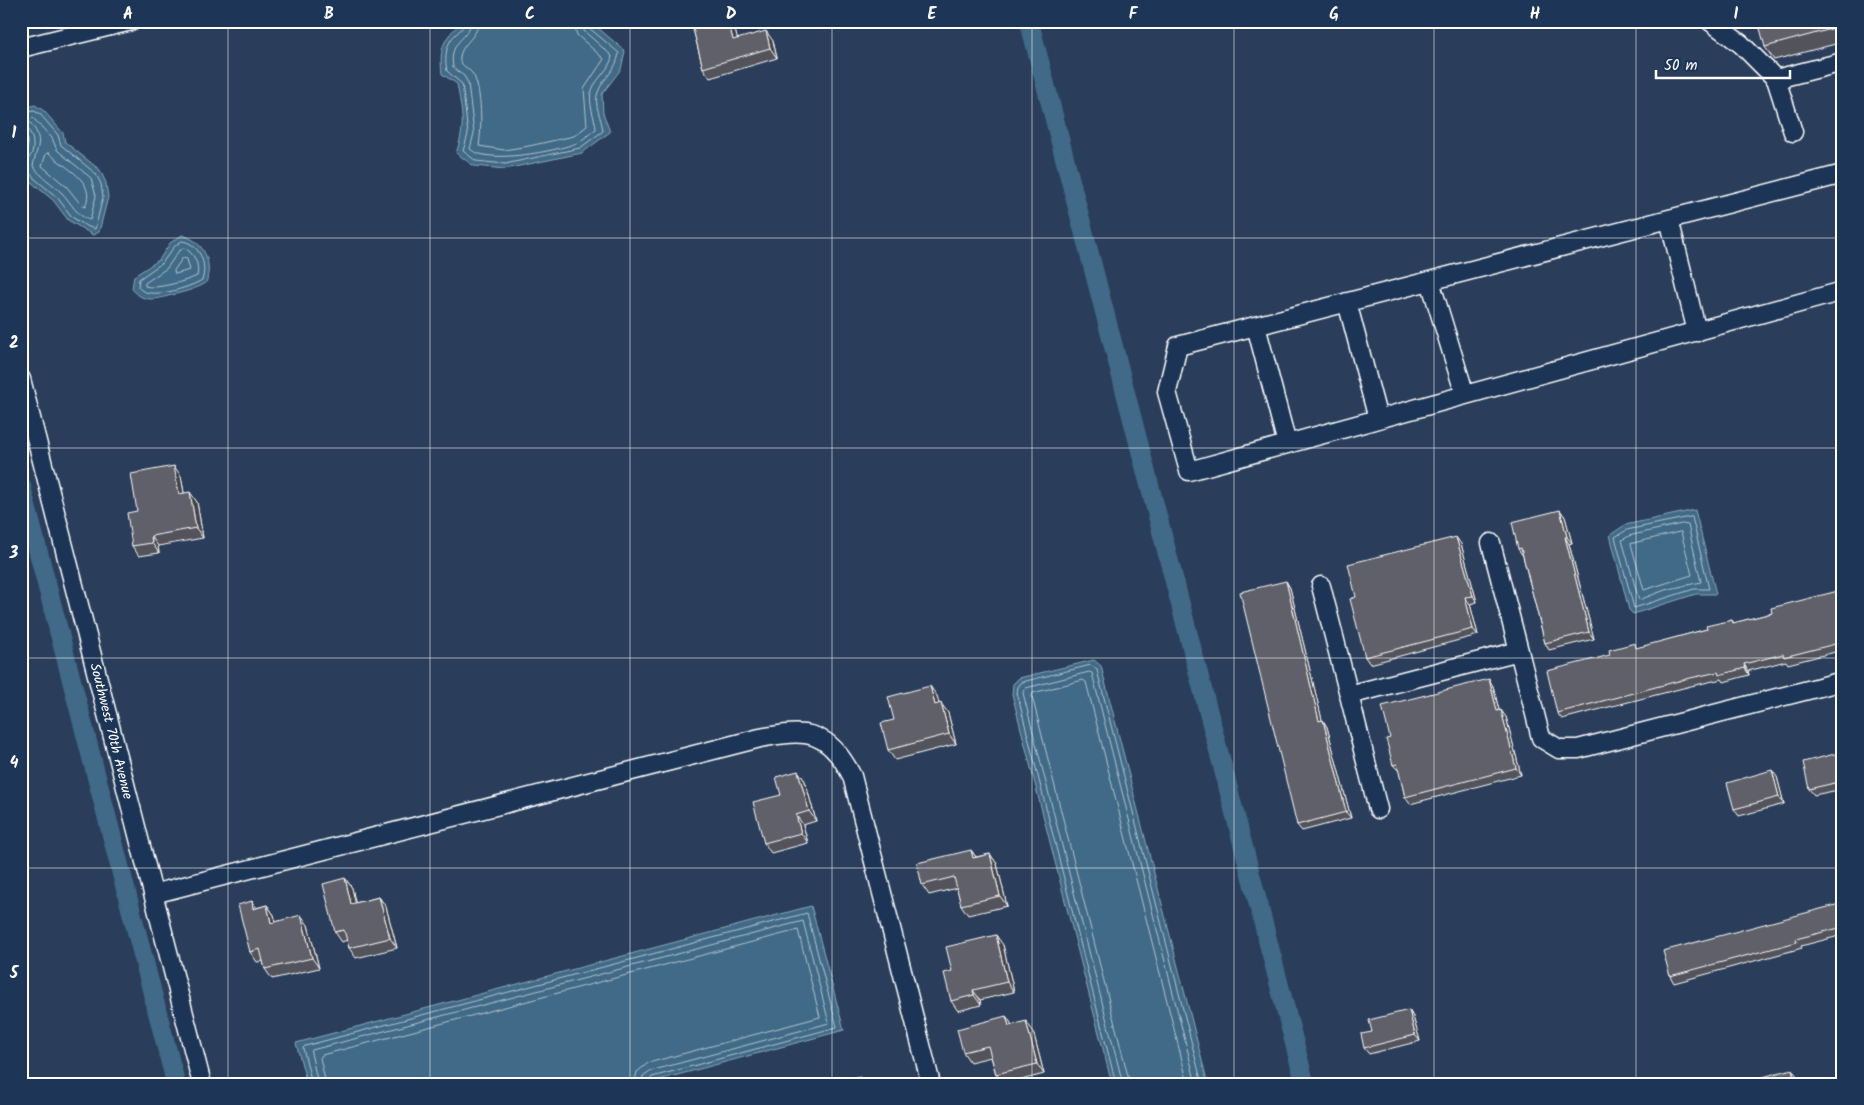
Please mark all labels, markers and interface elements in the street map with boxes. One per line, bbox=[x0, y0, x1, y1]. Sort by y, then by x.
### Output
text: A bbox=[123, 2, 133, 27]
text: B bbox=[324, 2, 334, 27]
text: C bbox=[525, 2, 535, 27]
text: D bbox=[726, 2, 737, 27]
text: E bbox=[928, 2, 938, 27]
text: F bbox=[1129, 2, 1139, 27]
text: G bbox=[1329, 2, 1339, 27]
text: H bbox=[1530, 2, 1540, 27]
text: I bbox=[1734, 2, 1739, 27]
scale bar bbox=[1656, 48, 1790, 80]
text: 50 m bbox=[1664, 54, 1698, 78]
text: 1 bbox=[12, 121, 17, 146]
text: 2 bbox=[9, 331, 19, 356]
text: 3 bbox=[9, 541, 19, 566]
street label: Southwest 70th Avenue bbox=[83, 661, 139, 802]
text: 4 bbox=[10, 751, 19, 776]
text: 5 bbox=[9, 961, 20, 986]

